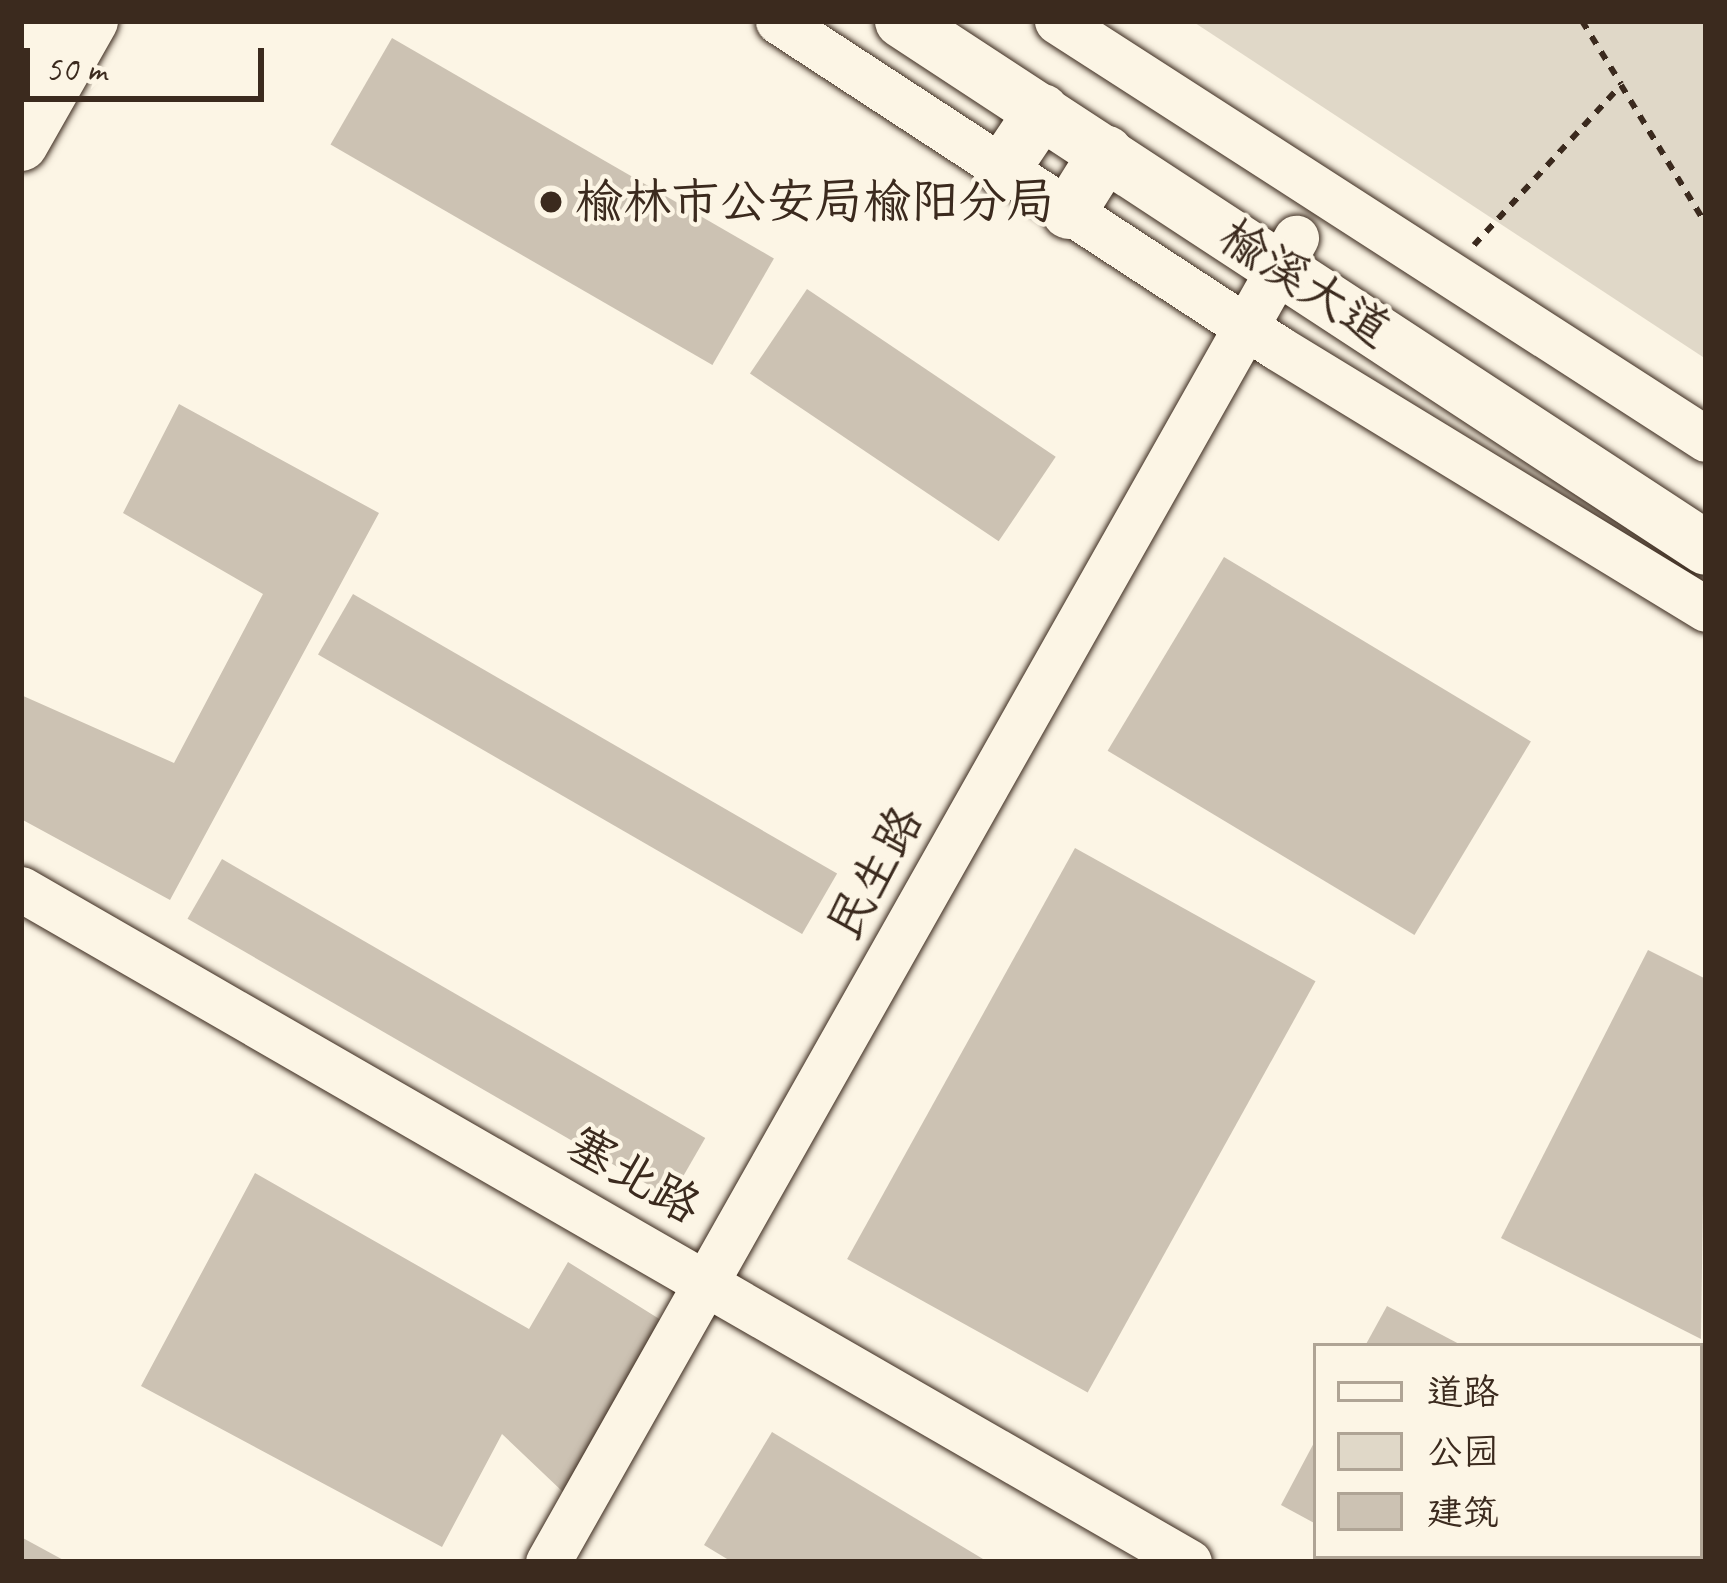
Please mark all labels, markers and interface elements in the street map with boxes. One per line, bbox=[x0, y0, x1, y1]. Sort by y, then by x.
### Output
scale bar bbox=[30, 24, 270, 98]
text: 50 m bbox=[45, 46, 106, 92]
place label: 榆林市公安局榆阳分局 bbox=[575, 173, 1055, 231]
marker: 榆林市公安局榆阳分局 bbox=[538, 189, 564, 215]
street label: 榆溪大道 bbox=[1209, 207, 1401, 359]
street label: 民生路 bbox=[815, 796, 935, 950]
street label: 塞北路 bbox=[557, 1114, 711, 1236]
legend bbox=[1313, 1343, 1703, 1559]
text: 道路 bbox=[1427, 1369, 1499, 1415]
text: 公园 bbox=[1427, 1429, 1499, 1475]
text: 建筑 bbox=[1427, 1489, 1499, 1535]

